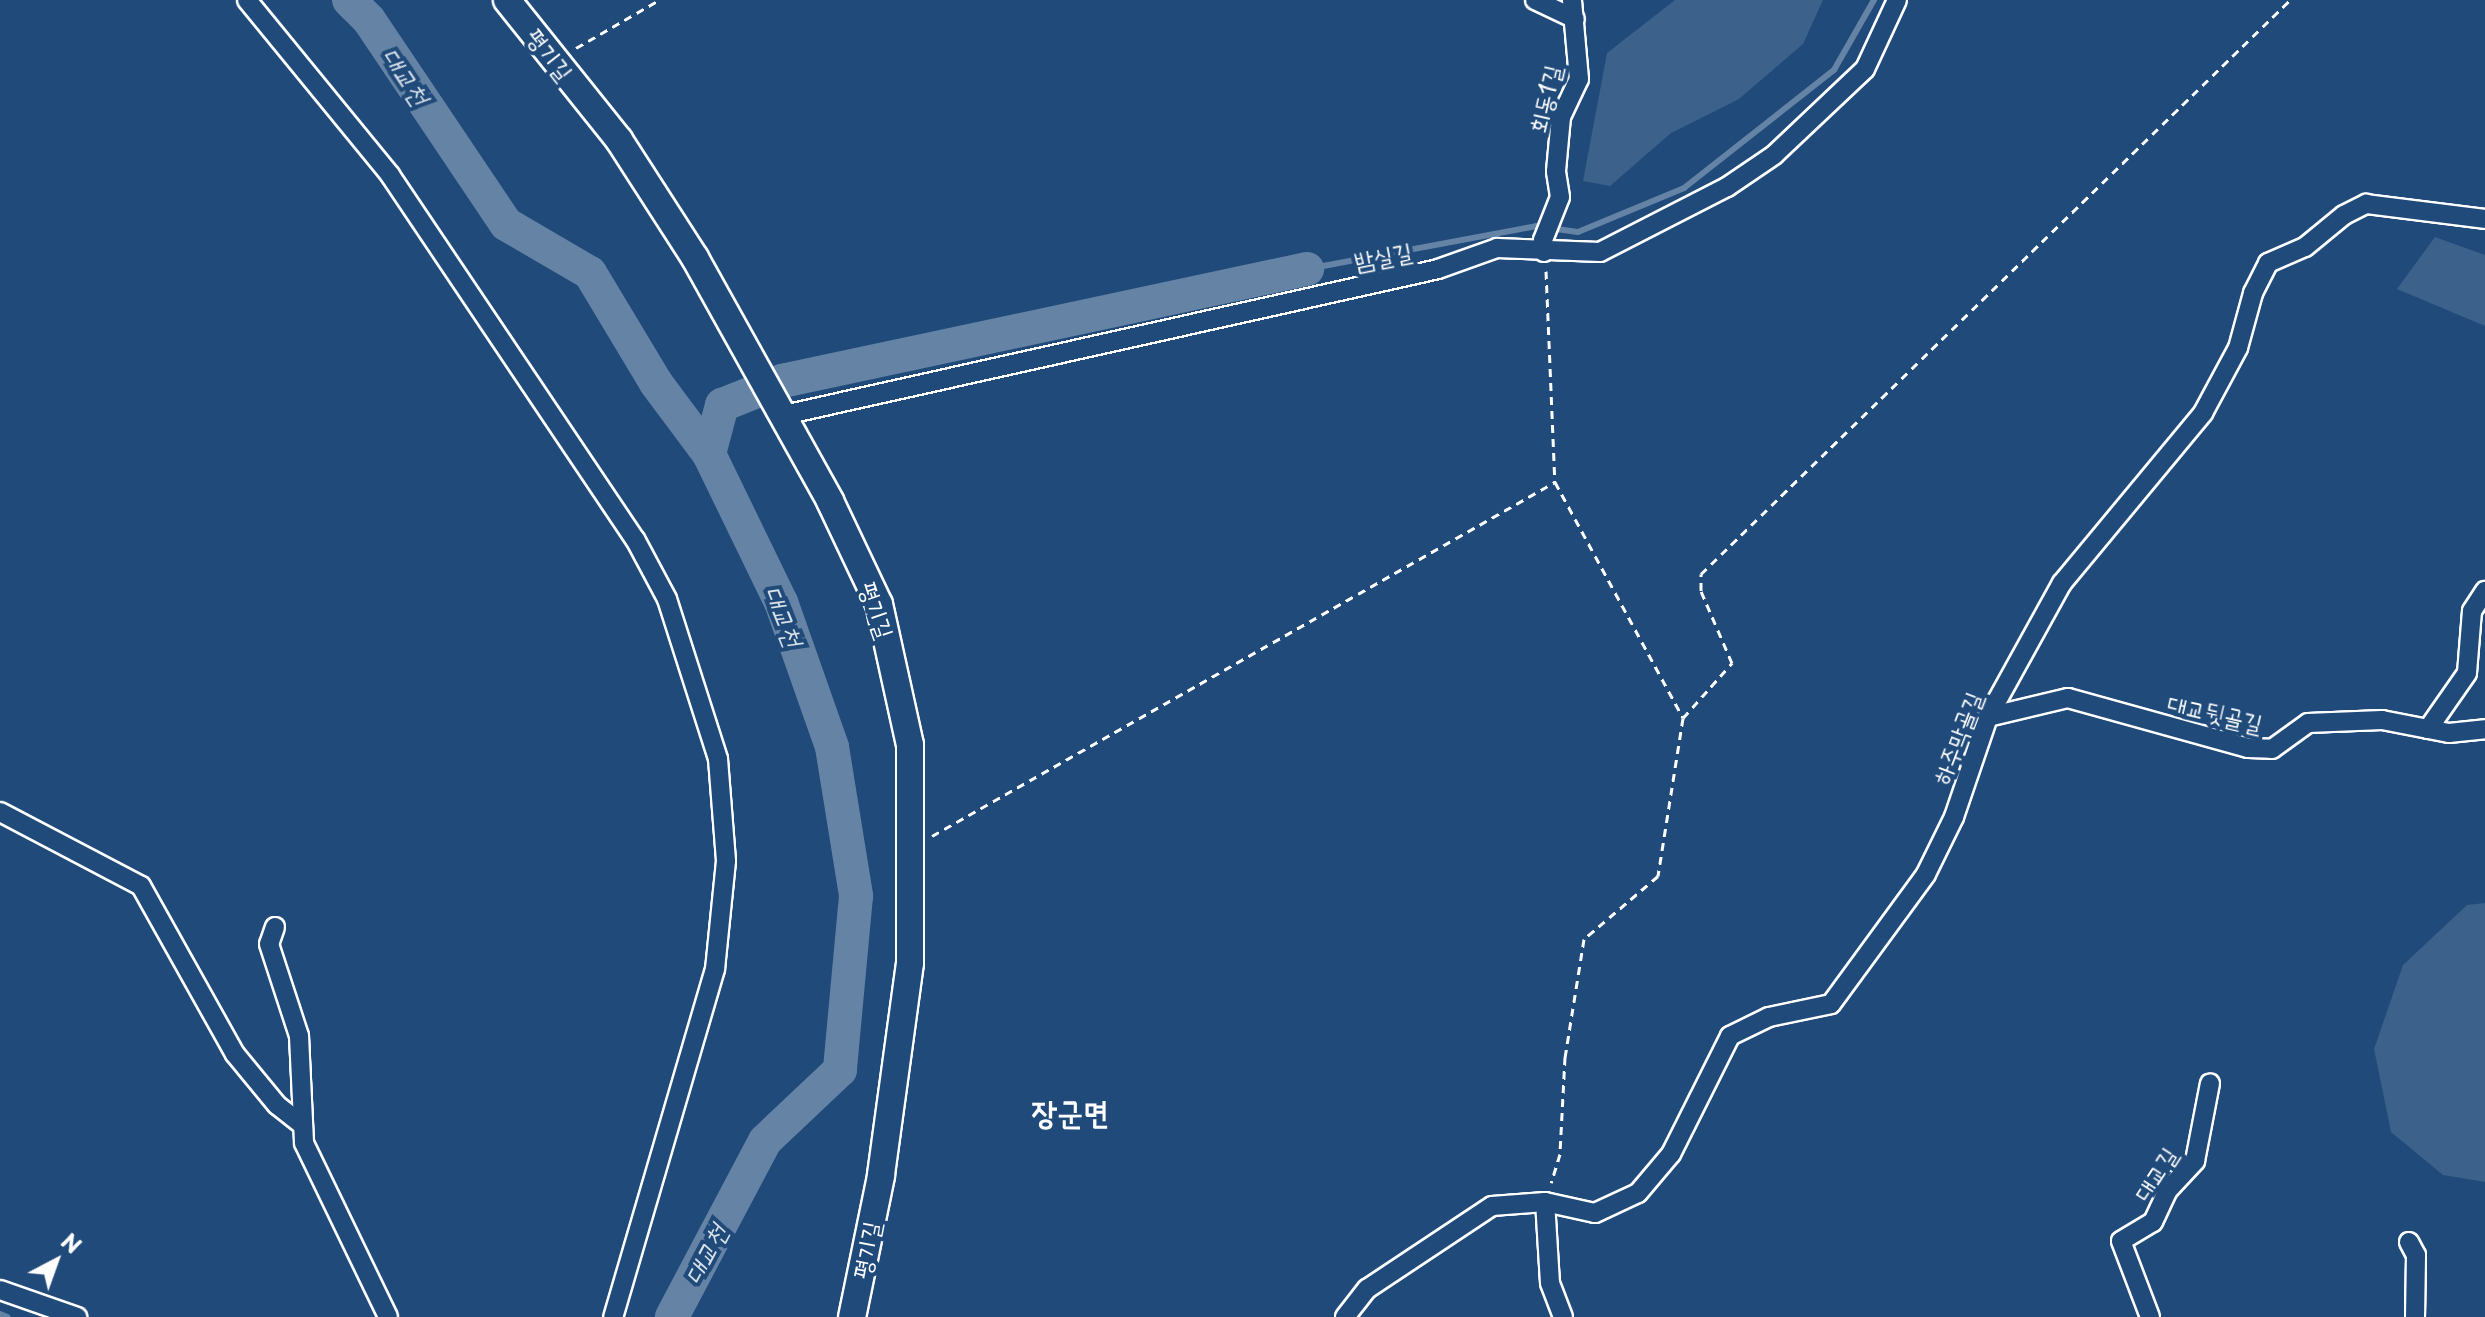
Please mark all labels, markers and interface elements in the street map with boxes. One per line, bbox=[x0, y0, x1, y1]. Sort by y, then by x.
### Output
street label: 평기길 bbox=[521, 22, 579, 86]
water label: 대교천 bbox=[376, 41, 436, 111]
street label: 회동1길 bbox=[1523, 62, 1567, 136]
street label: 밤실길 bbox=[1352, 236, 1414, 276]
street label: 평기길 bbox=[854, 578, 900, 642]
water label: 대교천 bbox=[758, 581, 810, 651]
street label: 하주막골길 bbox=[1926, 688, 1988, 788]
street label: 대교뒷골길 bbox=[2165, 688, 2265, 738]
district label: 장군면 bbox=[1031, 1092, 1109, 1130]
street label: 대교길 bbox=[2127, 1142, 2183, 1206]
water label: 대교천 bbox=[676, 1219, 734, 1289]
street label: 평기길 bbox=[846, 1219, 886, 1281]
north arrow bbox=[16, 1221, 96, 1301]
text: N bbox=[55, 1224, 89, 1261]

